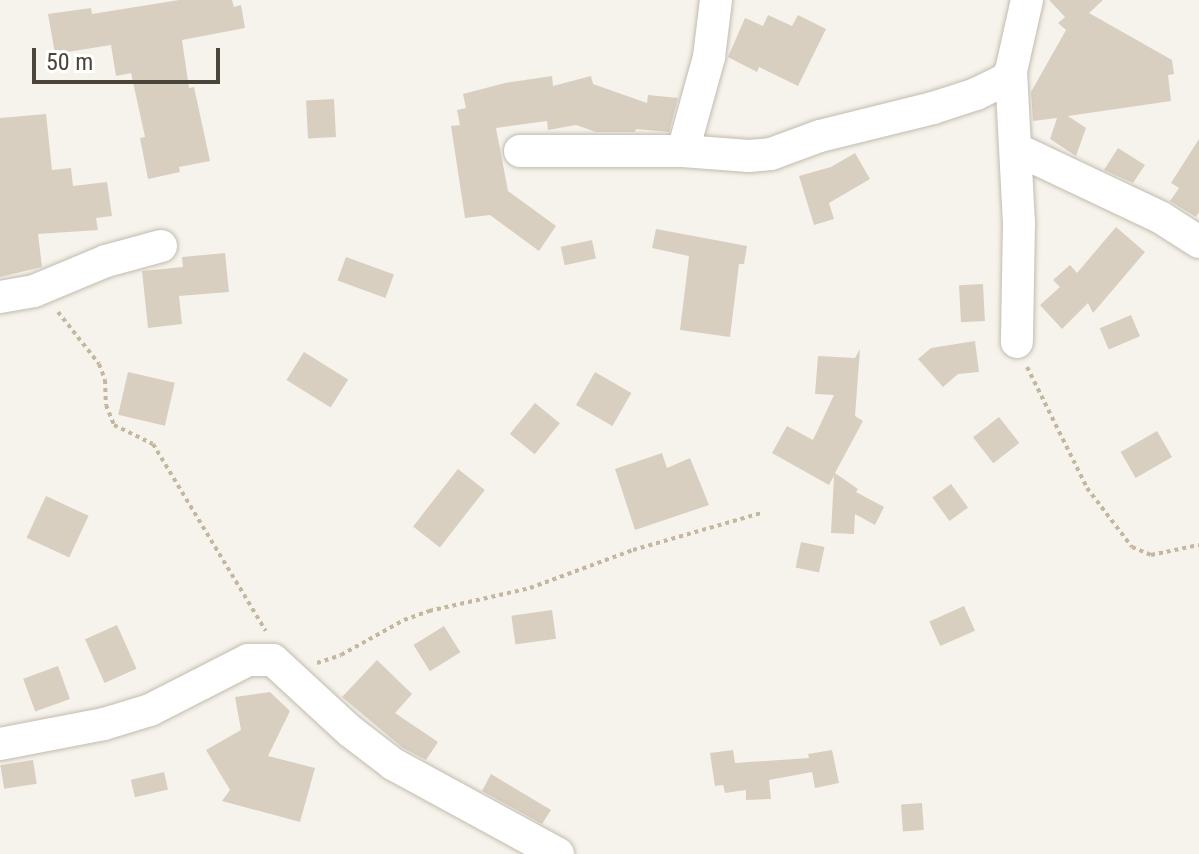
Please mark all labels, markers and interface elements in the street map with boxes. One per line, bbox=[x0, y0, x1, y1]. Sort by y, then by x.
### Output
scale bar bbox=[36, 32, 224, 82]
text: 50 m bbox=[46, 48, 93, 76]

